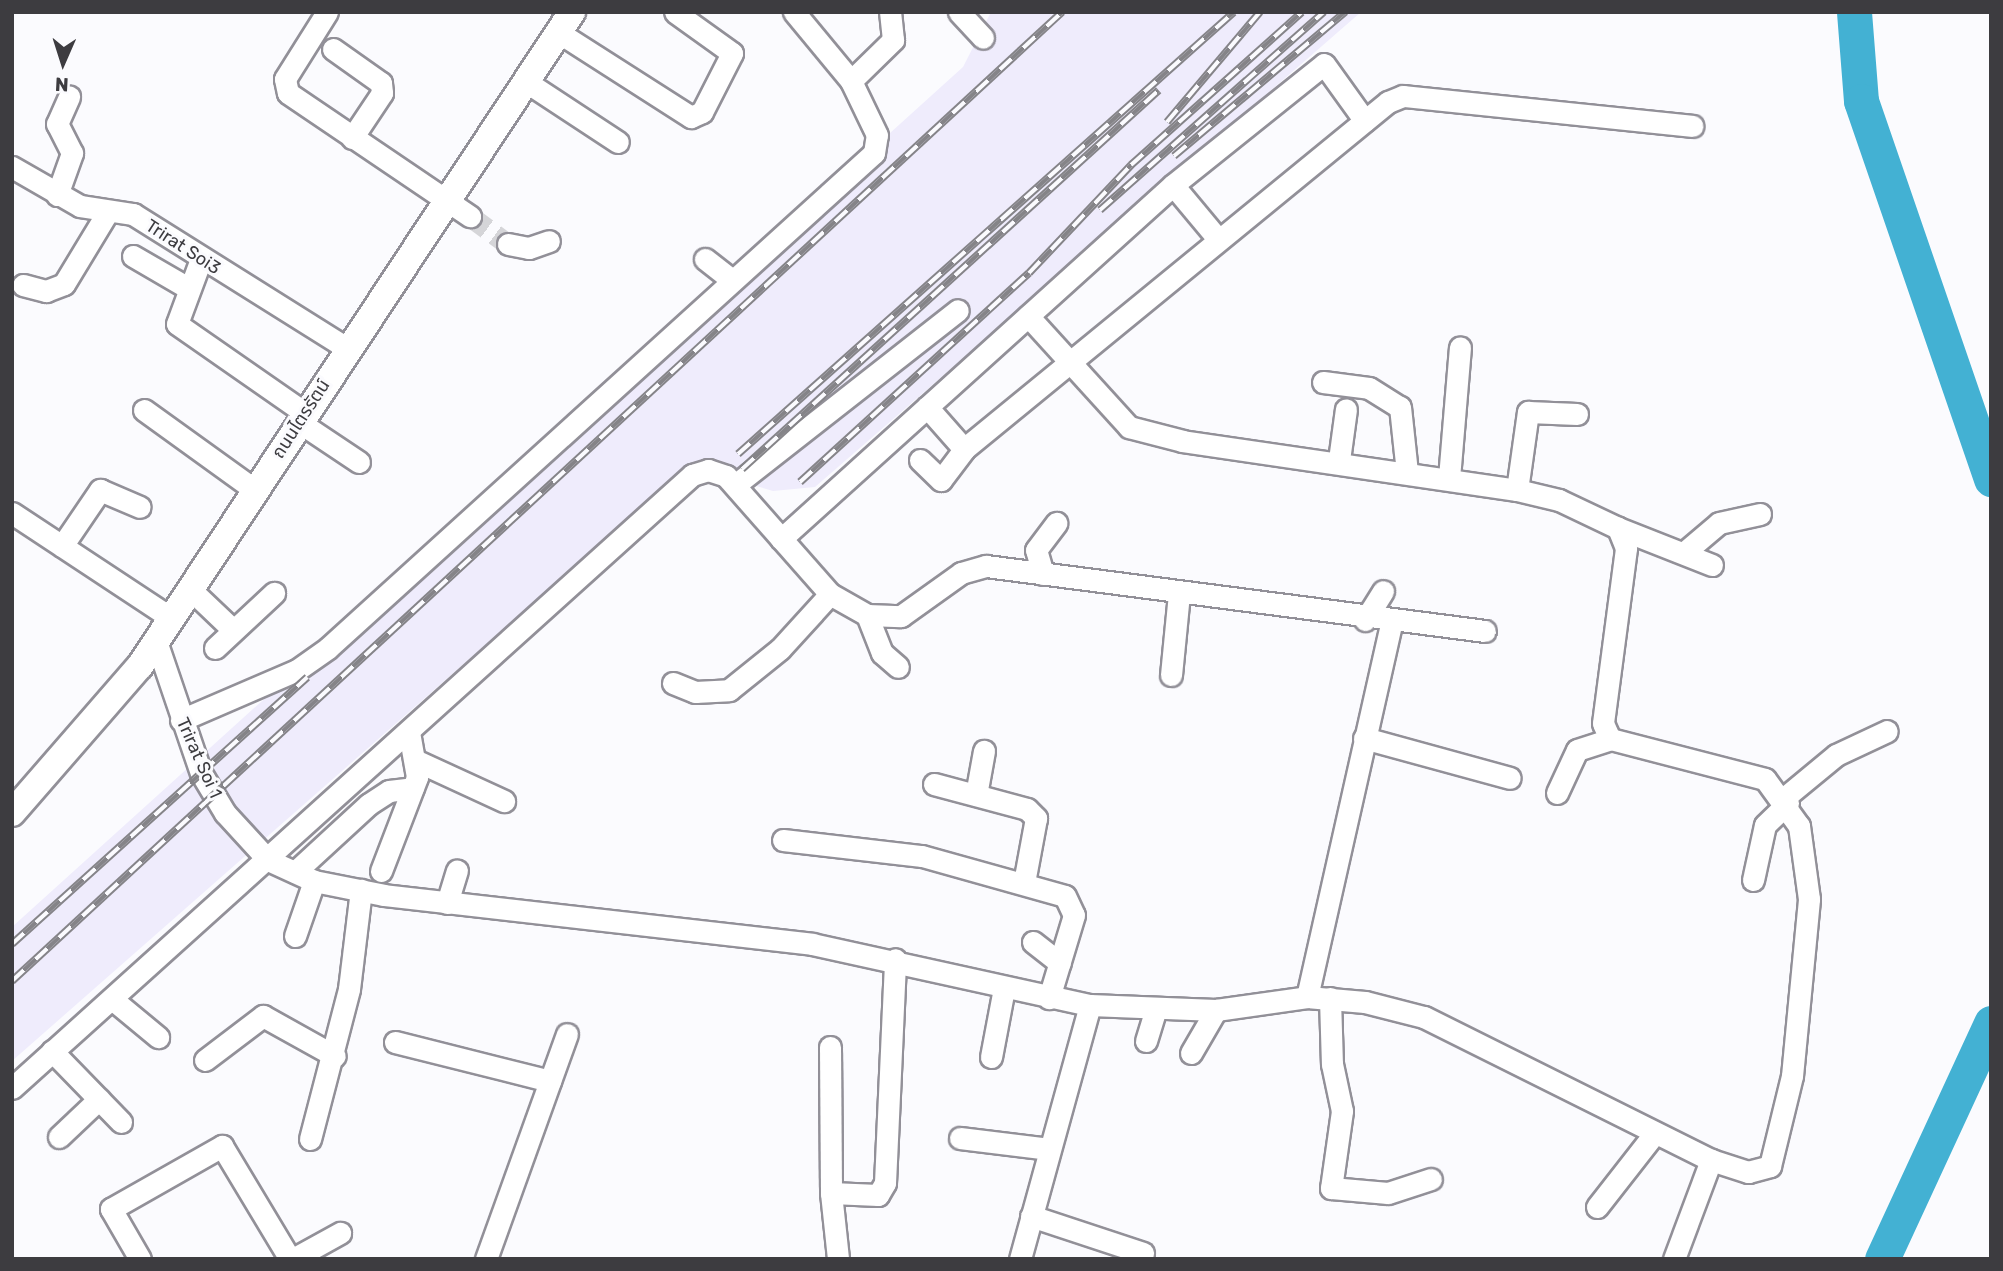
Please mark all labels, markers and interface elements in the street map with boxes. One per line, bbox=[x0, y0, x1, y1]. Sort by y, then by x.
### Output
north arrow bbox=[28, 28, 98, 98]
text: N bbox=[54, 73, 69, 96]
street label: Trirat Soi3 bbox=[142, 215, 224, 279]
street label: ถนนไตรรัตน์ bbox=[268, 376, 334, 462]
street label: Trirat Soi 1 bbox=[172, 714, 226, 802]

